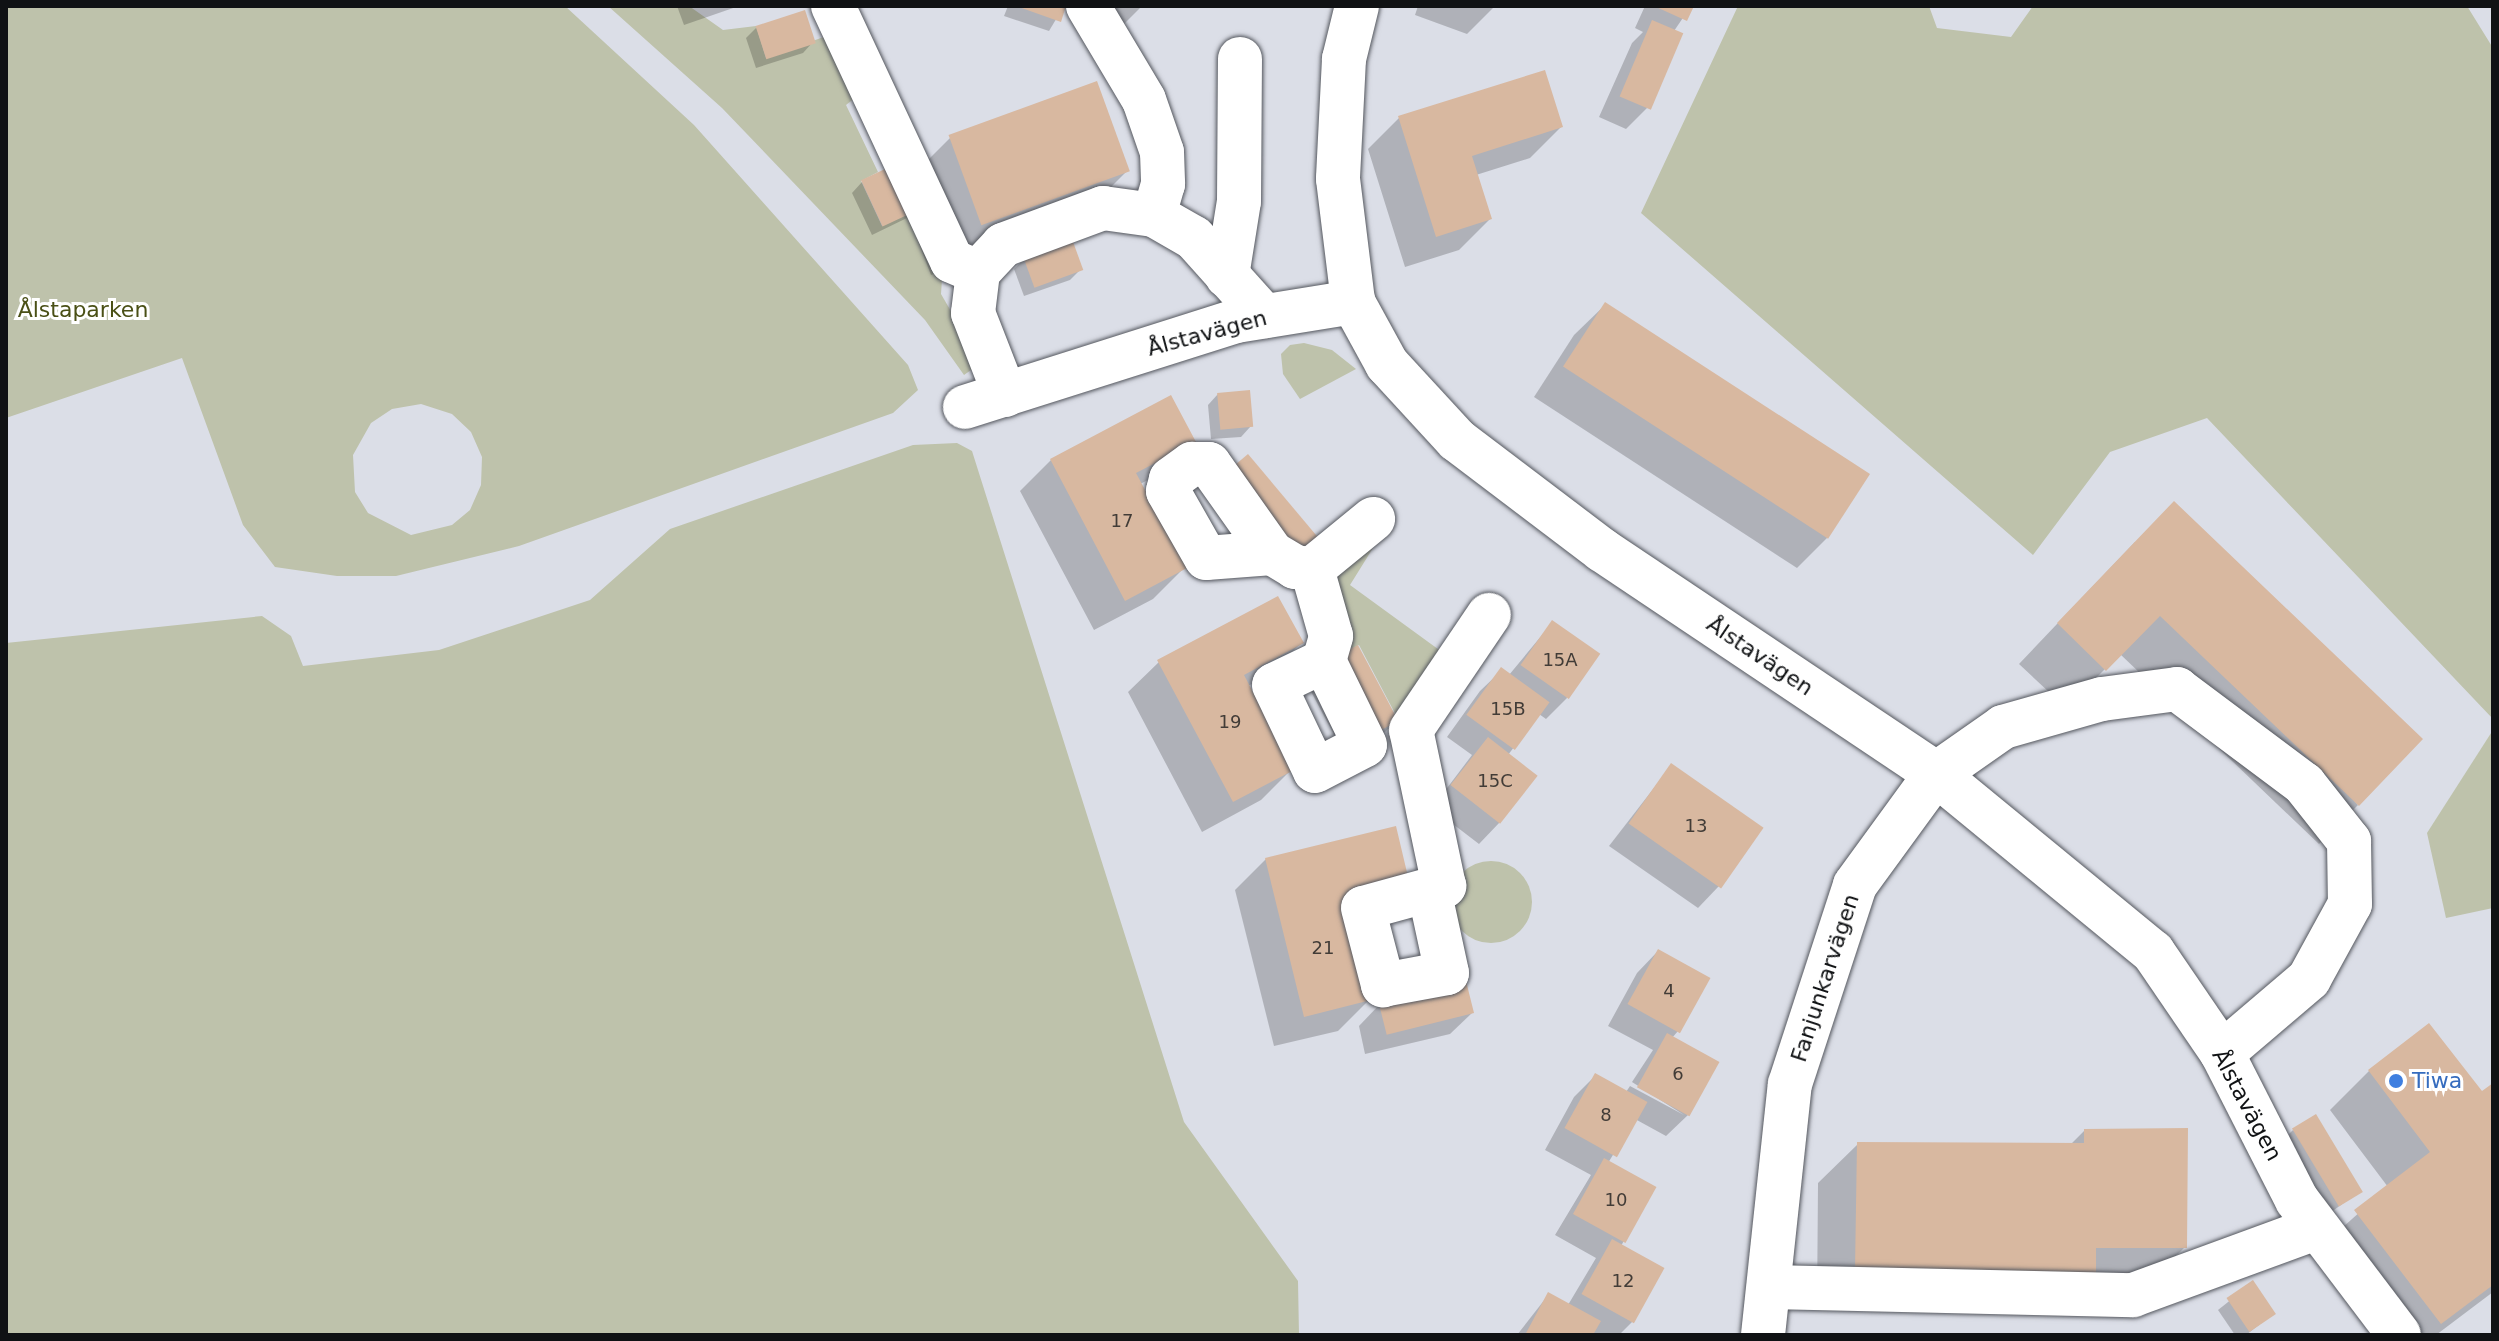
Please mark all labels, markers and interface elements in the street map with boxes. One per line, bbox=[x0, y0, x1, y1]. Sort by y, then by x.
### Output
park label: Ålstaparken bbox=[18, 297, 148, 323]
street label: Ålstavägen bbox=[1144, 304, 1270, 362]
house number: 17 bbox=[1111, 510, 1133, 532]
street label: Ålstavägen bbox=[1702, 611, 1818, 701]
house number: 15A bbox=[1542, 649, 1578, 671]
house number: 15B bbox=[1490, 698, 1526, 720]
house number: 19 bbox=[1219, 711, 1241, 733]
house number: 15C bbox=[1477, 770, 1513, 792]
house number: 13 bbox=[1685, 815, 1707, 837]
street label: Fanjunkarvägen bbox=[1785, 891, 1865, 1065]
house number: 21 bbox=[1312, 937, 1334, 959]
house number: 4 bbox=[1663, 980, 1675, 1002]
street label: Ålstavägen bbox=[2207, 1045, 2287, 1165]
house number: 6 bbox=[1672, 1063, 1684, 1085]
place label: Tiwa bbox=[2412, 1068, 2462, 1094]
marker: Tiwa bbox=[2387, 1072, 2405, 1090]
house number: 8 bbox=[1600, 1104, 1612, 1126]
house number: 10 bbox=[1605, 1189, 1627, 1211]
house number: 12 bbox=[1612, 1270, 1634, 1292]

